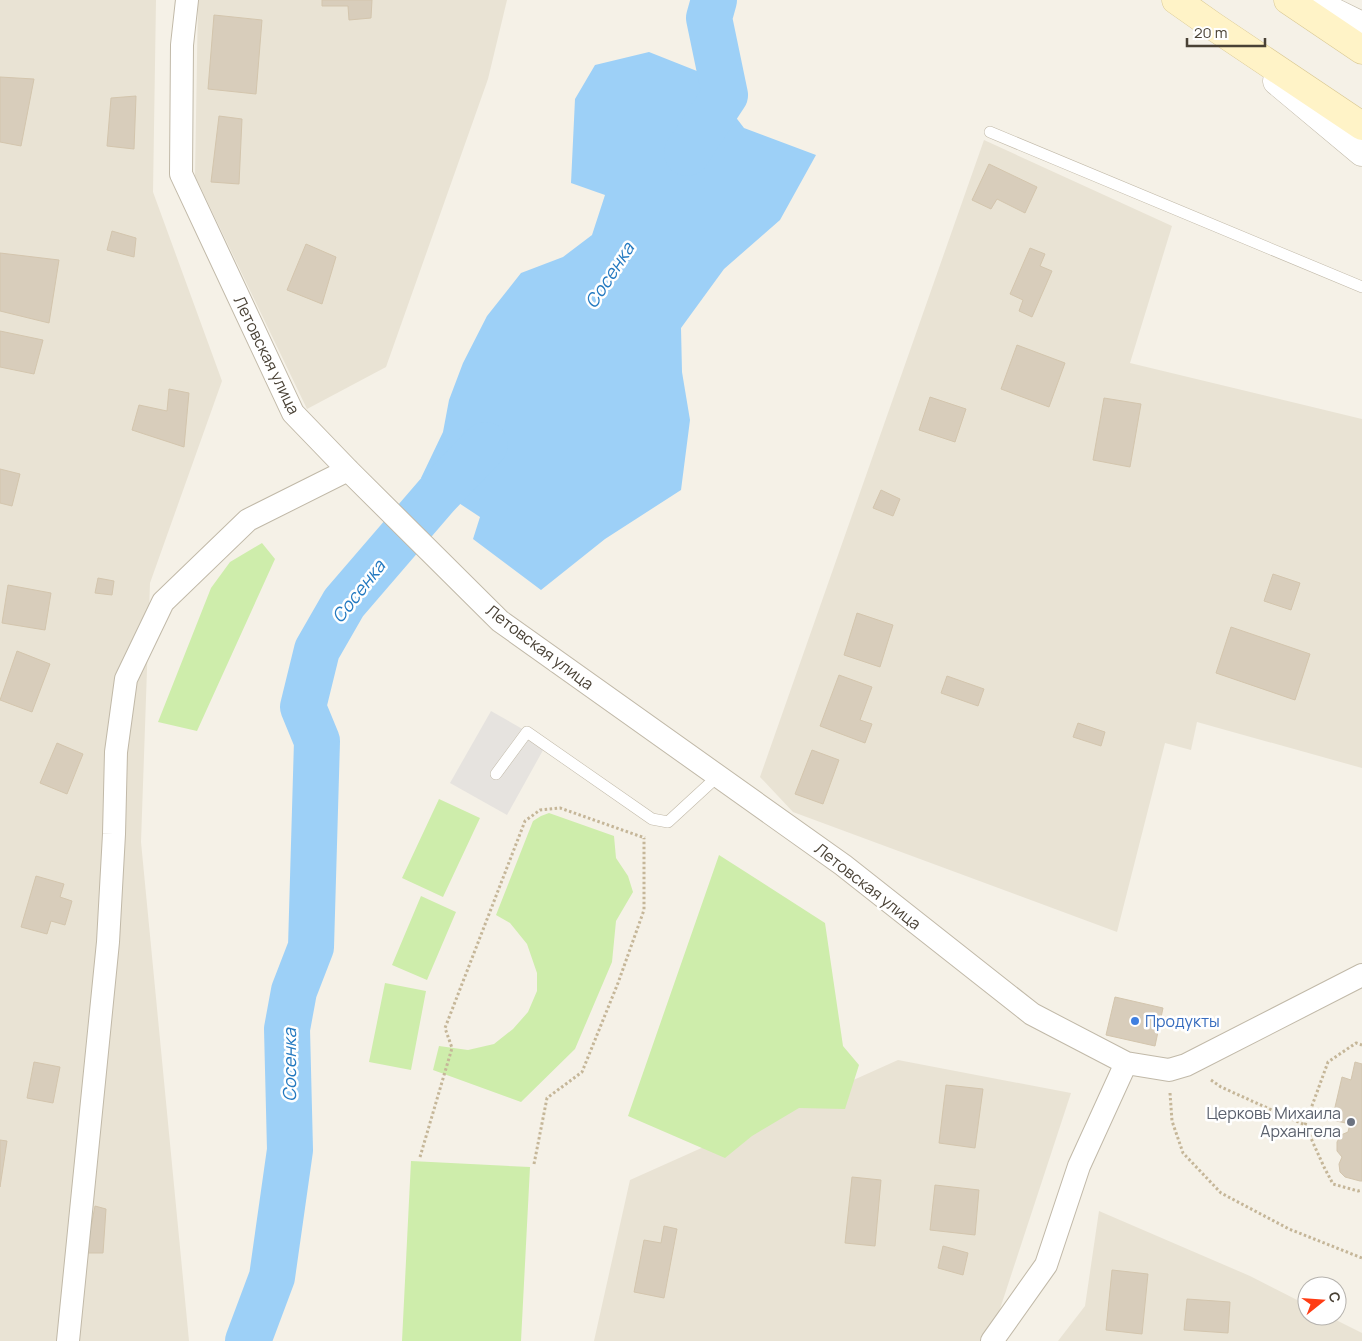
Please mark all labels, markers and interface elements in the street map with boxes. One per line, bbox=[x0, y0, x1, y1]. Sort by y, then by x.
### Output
scale bar bbox=[1187, 15, 1264, 47]
text: 20 m bbox=[1194, 22, 1227, 43]
water label: Сосенка bbox=[579, 237, 640, 312]
street label: Летовская улица bbox=[229, 292, 305, 418]
water label: Сосенка bbox=[326, 554, 391, 627]
street label: Летовская улица bbox=[482, 599, 598, 695]
street label: Летовская улица bbox=[810, 838, 926, 934]
place label: Продукты bbox=[1145, 1010, 1220, 1032]
marker: Продукты bbox=[1129, 1015, 1141, 1027]
water label: Сосенка bbox=[277, 1027, 301, 1102]
place label: Церковь Михаила Архангела bbox=[1206, 1102, 1341, 1142]
marker: Церковь Михаила Архангела bbox=[1345, 1116, 1357, 1128]
north arrow bbox=[1297, 1276, 1347, 1326]
text: С bbox=[1324, 1289, 1346, 1305]

